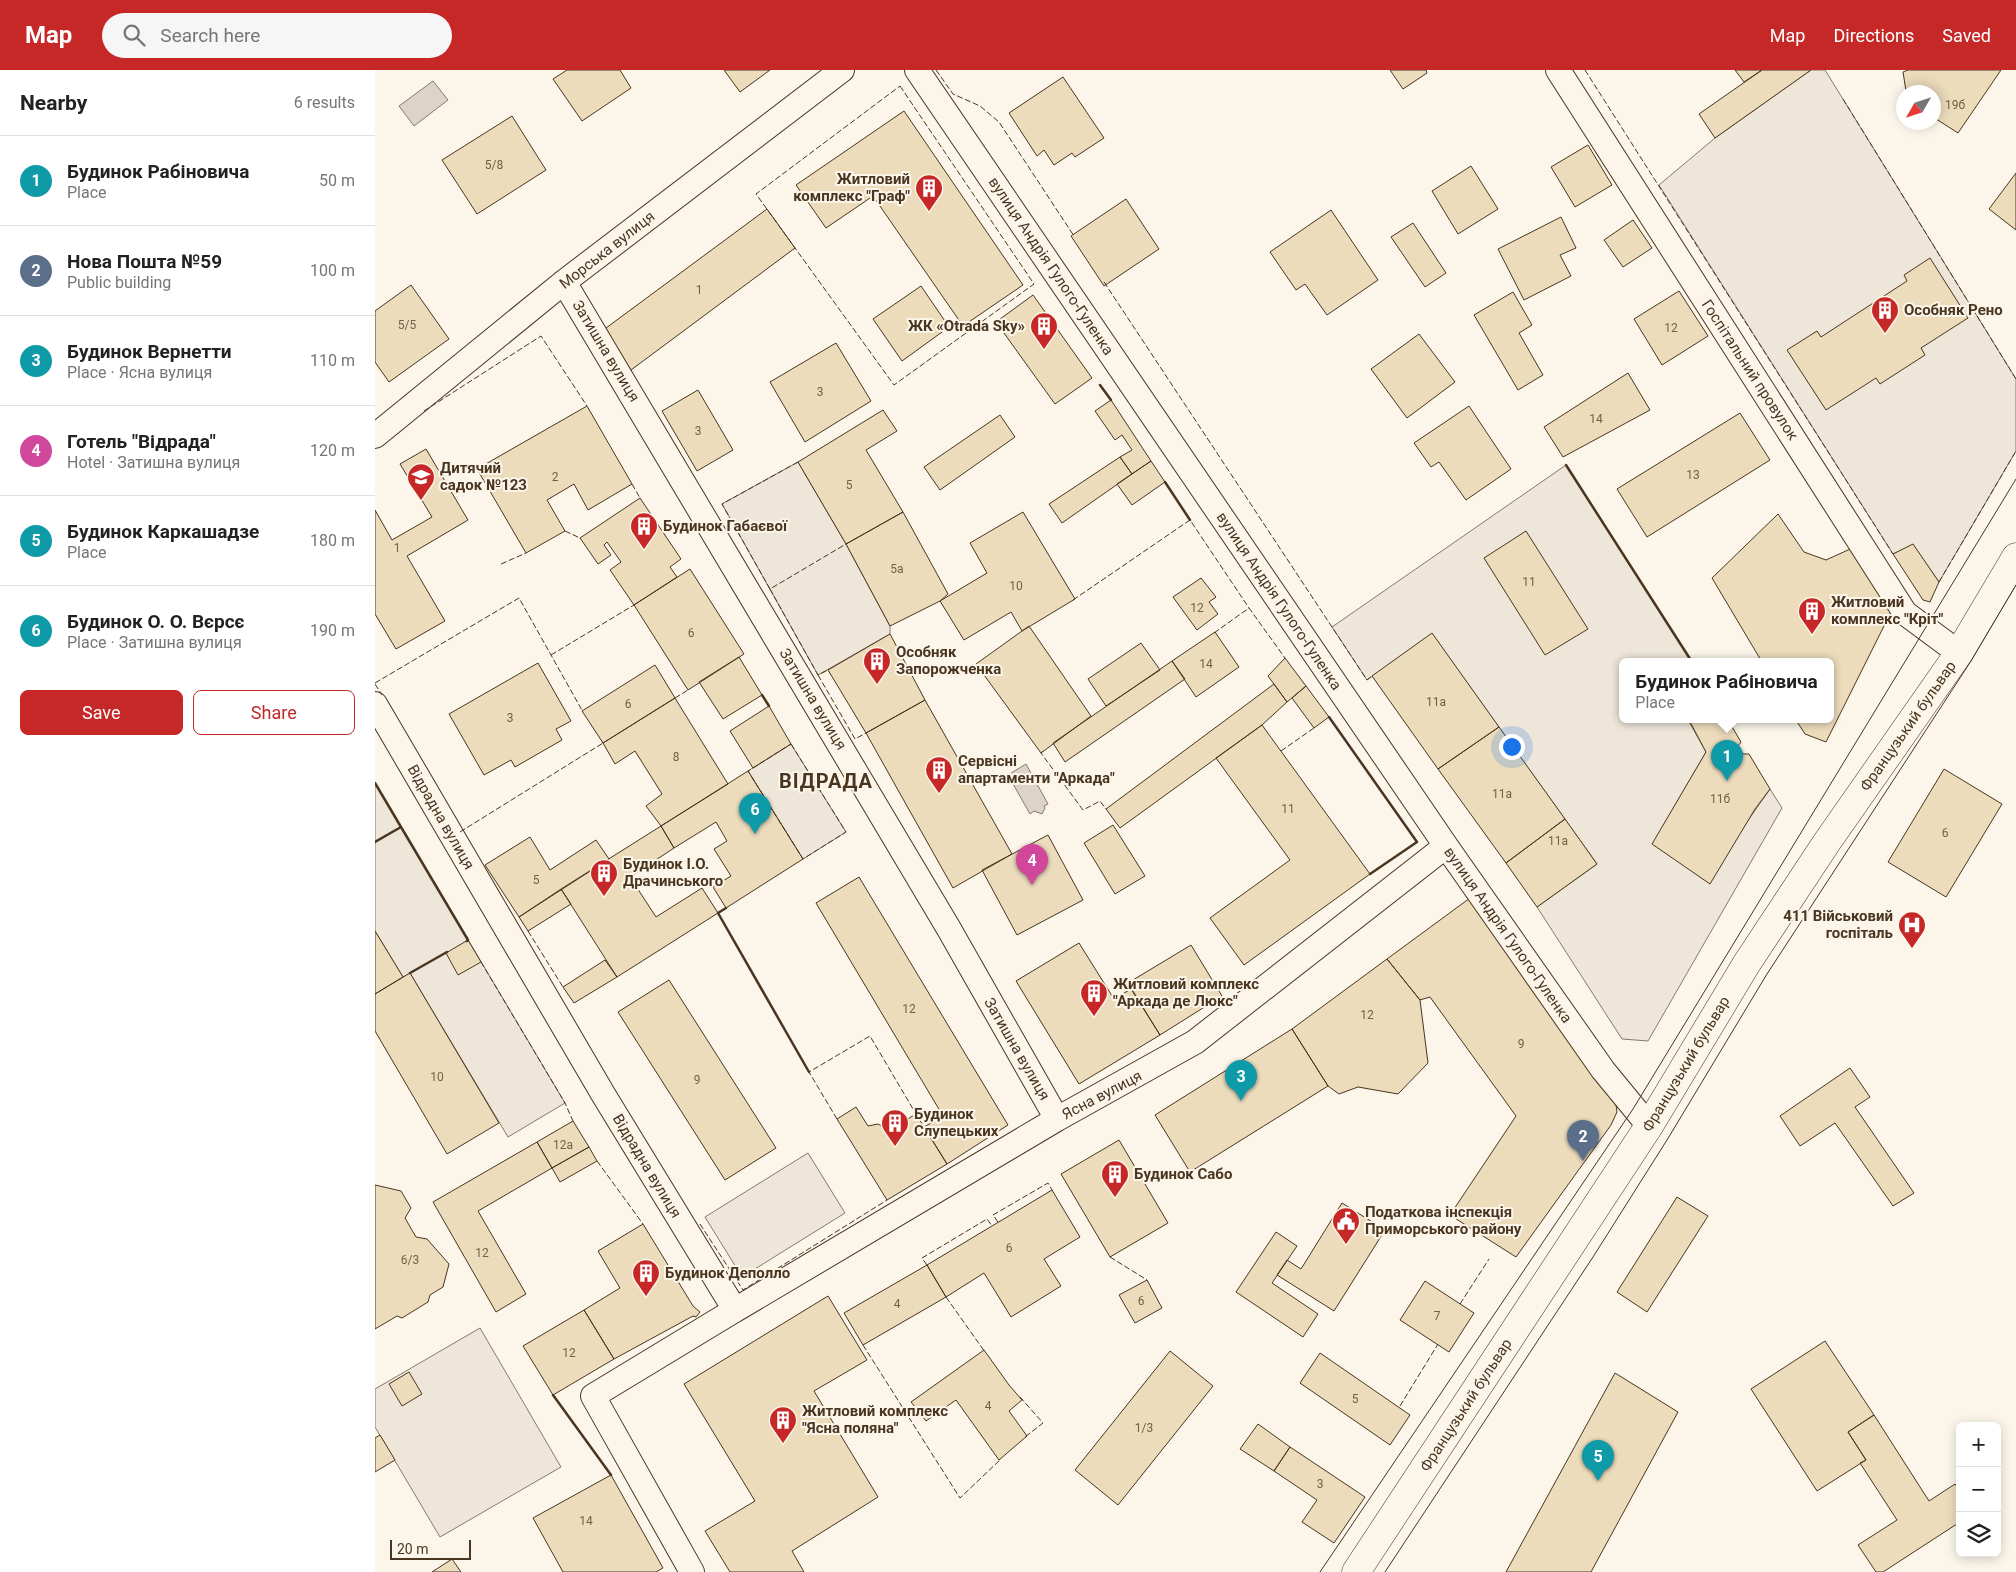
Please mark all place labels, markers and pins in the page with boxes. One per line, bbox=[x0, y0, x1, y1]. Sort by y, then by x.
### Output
place label: Житловий комплекс "Граф" bbox=[793, 170, 910, 205]
building icon: Житловий комплекс "Граф" bbox=[914, 173, 944, 212]
building icon: Особняк Рено bbox=[1870, 295, 1900, 334]
place label: Особняк Рено bbox=[1904, 301, 2003, 319]
building icon: ЖК «Otrada Sky» bbox=[1029, 311, 1059, 350]
place label: ЖК «Otrada Sky» bbox=[908, 317, 1025, 335]
place label: Дитячий садок №123 bbox=[440, 459, 527, 494]
school or university icon: Дитячий садок №123 bbox=[406, 462, 436, 501]
building icon: Будинок Габаєвої bbox=[629, 511, 659, 550]
place label: Будинок Габаєвої bbox=[663, 517, 788, 535]
place label: Житловий комплекс "Кріт" bbox=[1831, 593, 1943, 628]
building icon: Житловий комплекс "Кріт" bbox=[1797, 596, 1827, 635]
place label: Особняк Запорожченка bbox=[896, 643, 1001, 678]
building icon: Особняк Запорожченка bbox=[862, 646, 892, 685]
pin: 1 bbox=[1711, 740, 1743, 781]
place label: Сервісні апартаменти "Аркада" bbox=[958, 752, 1115, 787]
building icon: Сервісні апартаменти "Аркада" bbox=[924, 755, 954, 794]
pin: 6 bbox=[739, 793, 771, 834]
pin: 4 bbox=[1016, 844, 1048, 885]
place label: Будинок І.О. Драчинського bbox=[623, 855, 723, 890]
building icon: Будинок І.О. Драчинського bbox=[589, 858, 619, 897]
place label: 411 Військовий госпіталь bbox=[1783, 907, 1893, 942]
hospital icon: 411 Військовий госпіталь bbox=[1897, 910, 1927, 949]
place label: Житловий комплекс "Аркада де Люкс" bbox=[1113, 975, 1259, 1010]
building icon: Житловий комплекс "Аркада де Люкс" bbox=[1079, 978, 1109, 1017]
pin: 3 bbox=[1225, 1060, 1257, 1101]
place label: Будинок Слупецьких bbox=[914, 1105, 999, 1140]
building icon: Будинок Слупецьких bbox=[880, 1108, 910, 1147]
pin: 2 bbox=[1567, 1120, 1599, 1161]
building icon: Будинок Сабо bbox=[1100, 1159, 1130, 1198]
place label: Будинок Сабо bbox=[1134, 1165, 1232, 1183]
place label: Податкова інспекція Приморського району bbox=[1365, 1203, 1522, 1238]
public building icon: Податкова інспекція Приморського району bbox=[1331, 1206, 1361, 1245]
building icon: Будинок Деполло bbox=[631, 1258, 661, 1297]
place label: Будинок Деполло bbox=[665, 1264, 790, 1282]
place label: Житловий комплекс "Ясна поляна" bbox=[802, 1402, 948, 1437]
building icon: Житловий комплекс "Ясна поляна" bbox=[768, 1405, 798, 1444]
pin: 5 bbox=[1582, 1440, 1614, 1481]

